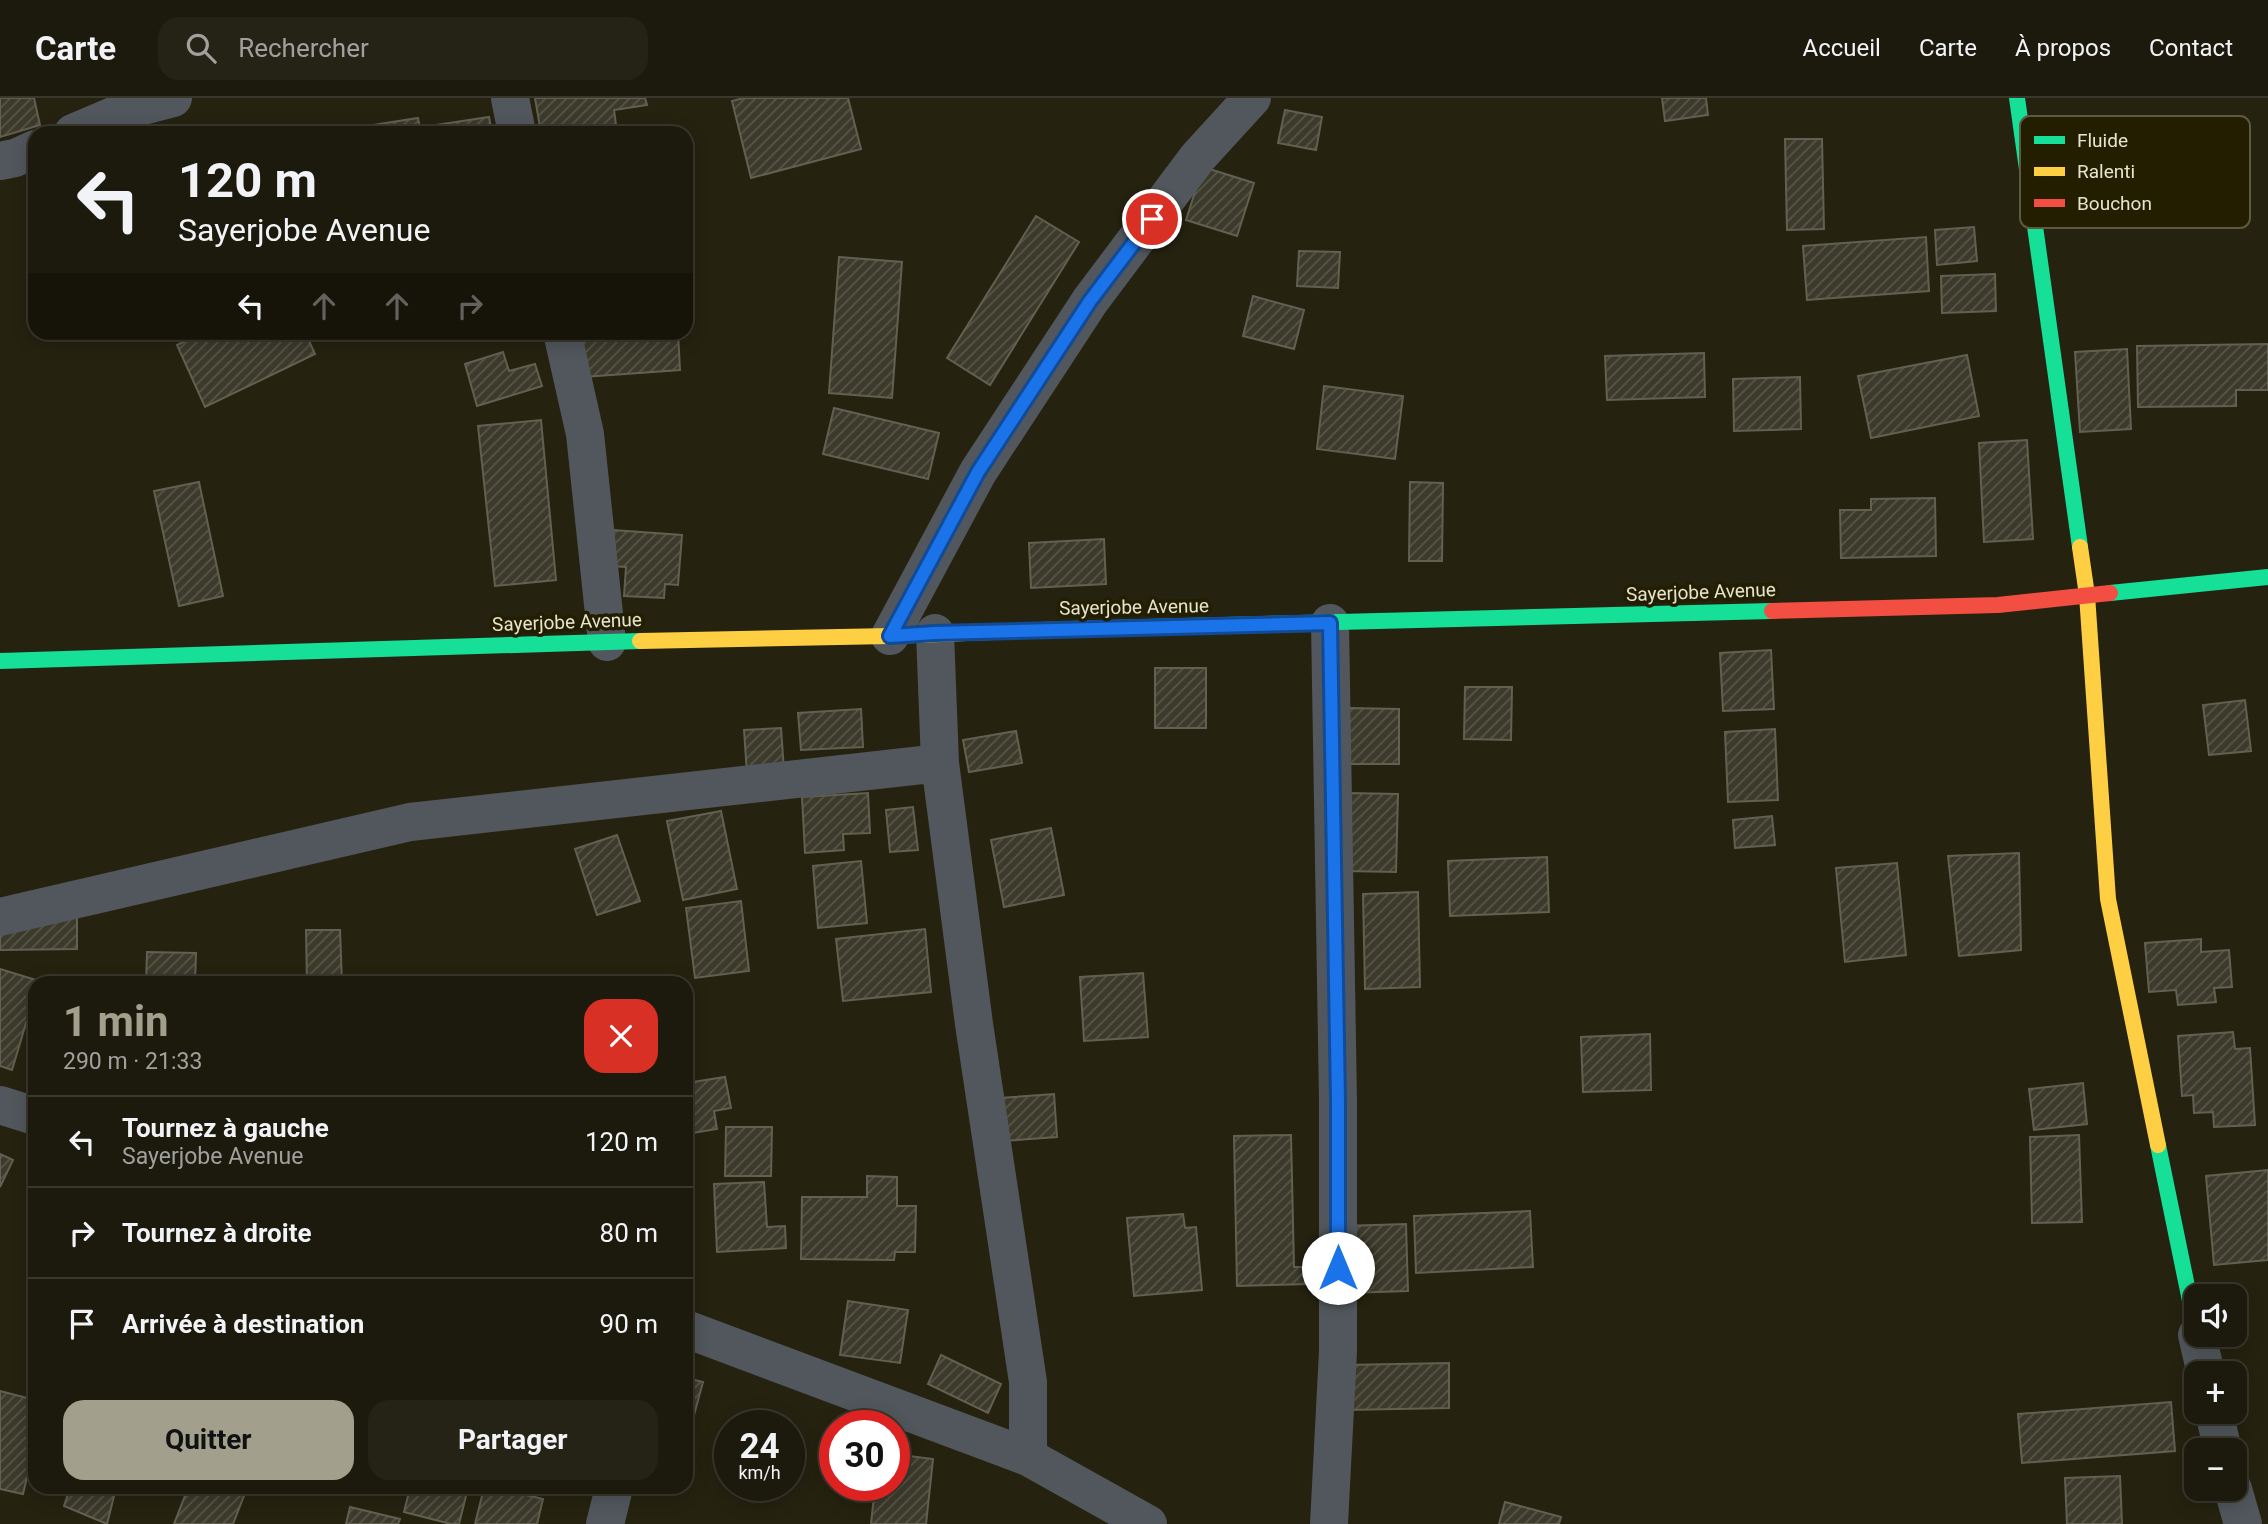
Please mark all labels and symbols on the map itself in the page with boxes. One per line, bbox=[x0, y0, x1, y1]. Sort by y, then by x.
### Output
legend bbox=[2020, 116, 2250, 228]
text: Fluide bbox=[2077, 129, 2128, 152]
text: Ralenti bbox=[2077, 160, 2135, 183]
pin bbox=[1122, 189, 1182, 249]
text: Bouchon bbox=[2077, 192, 2152, 215]
street label: Sayerjobe Avenue bbox=[1626, 578, 1776, 606]
street label: Sayerjobe Avenue bbox=[1059, 594, 1209, 620]
street label: Sayerjobe Avenue bbox=[492, 608, 642, 636]
position arrow bbox=[1301, 1231, 1375, 1305]
speed limit sign: 30 bbox=[819, 1410, 910, 1501]

